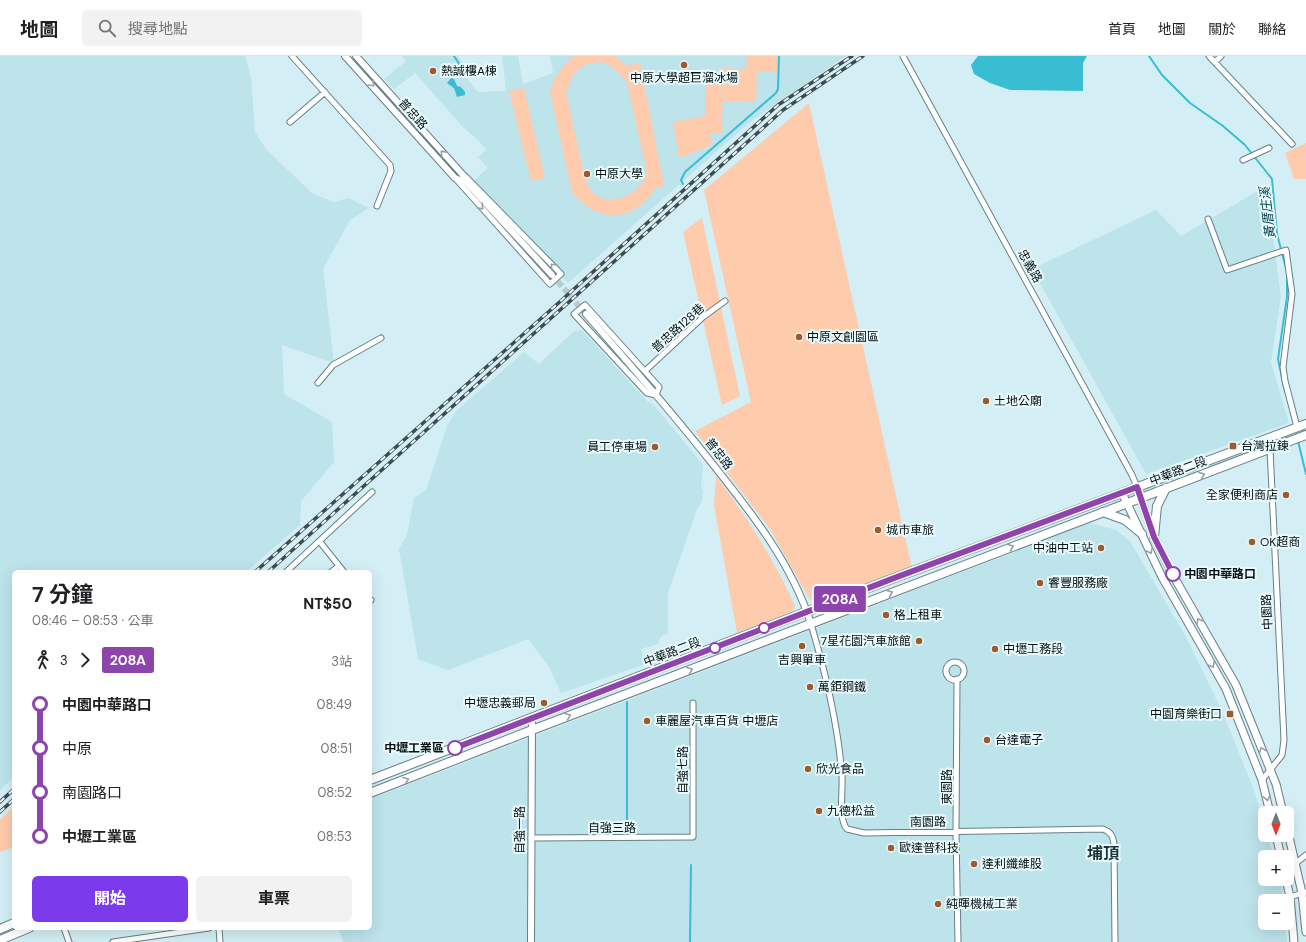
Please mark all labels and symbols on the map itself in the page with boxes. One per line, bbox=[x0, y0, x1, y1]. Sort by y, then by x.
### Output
marker: 中原大學超巨溜冰場 bbox=[679, 60, 689, 70]
place label: 熱誠樓A棟 bbox=[441, 63, 497, 79]
marker: 熱誠樓A棟 bbox=[428, 66, 438, 76]
place label: 中原大學超巨溜冰場 bbox=[630, 70, 738, 86]
one-way arrow bbox=[367, 80, 374, 87]
street label: 普忠路 bbox=[395, 95, 431, 133]
one-way arrow bbox=[441, 150, 448, 158]
place label: 中原大學 bbox=[595, 166, 643, 182]
marker: 中原大學 bbox=[582, 169, 592, 179]
water label: 黃厝庄溪 bbox=[1256, 184, 1279, 240]
one-way arrow bbox=[477, 202, 484, 210]
street label: 忠義路 bbox=[1014, 246, 1046, 286]
one-way arrow bbox=[550, 263, 558, 271]
street label: 普忠路128巷 bbox=[648, 300, 708, 356]
place label: 中原文創園區 bbox=[807, 329, 879, 345]
marker: 中原文創園區 bbox=[794, 332, 804, 342]
place label: 土地公廟 bbox=[994, 393, 1042, 409]
marker: 土地公廟 bbox=[981, 396, 991, 406]
street label: 普忠路 bbox=[702, 435, 736, 473]
place label: 台灣拉鍊 bbox=[1241, 438, 1289, 454]
place label: 員工停車場 bbox=[587, 439, 647, 455]
marker: 台灣拉鍊 bbox=[1228, 441, 1238, 451]
marker: 員工停車場 bbox=[650, 442, 660, 452]
street label: 中華路二段 bbox=[1147, 453, 1209, 489]
one-way arrow bbox=[1199, 471, 1206, 479]
place label: 全家便利商店 bbox=[1206, 487, 1278, 503]
marker: 全家便利商店 bbox=[1281, 490, 1291, 500]
place label: 城市車旅 bbox=[886, 522, 934, 538]
marker: 城市車旅 bbox=[873, 525, 883, 535]
place label: OK超商 bbox=[1260, 534, 1300, 550]
marker: OK超商 bbox=[1247, 537, 1257, 547]
place label: 中油中工站 bbox=[1033, 540, 1093, 556]
marker: 中油中工站 bbox=[1096, 543, 1106, 553]
one-way arrow bbox=[1008, 544, 1015, 552]
one-way arrow bbox=[1145, 546, 1153, 554]
marker: 中園中華路口 bbox=[1165, 566, 1181, 582]
place label: 中園中華路口 bbox=[1184, 566, 1256, 582]
place label: 睿豐服務廠 bbox=[1048, 575, 1108, 591]
marker: 睿豐服務廠 bbox=[1035, 578, 1045, 588]
line badge: 208A bbox=[812, 586, 868, 612]
one-way arrow bbox=[886, 590, 893, 598]
street label: 中園路 bbox=[1258, 594, 1276, 630]
place label: 格上租車 bbox=[894, 607, 942, 623]
marker: 格上租車 bbox=[881, 610, 891, 620]
one-way arrow bbox=[1196, 618, 1203, 625]
unlabelled marker bbox=[758, 622, 770, 634]
place label: 7星花園汽車旅館 bbox=[821, 633, 911, 649]
street label: 中華路二段 bbox=[641, 634, 703, 670]
marker: 7星花園汽車旅館 bbox=[914, 636, 924, 646]
marker: 吉興單車 bbox=[797, 641, 807, 651]
place label: 中壢工務段 bbox=[1003, 641, 1063, 657]
unlabelled marker bbox=[709, 642, 721, 654]
marker: 中壢工務段 bbox=[990, 644, 1000, 654]
place label: 吉興單車 bbox=[778, 652, 826, 668]
one-way arrow bbox=[1207, 661, 1215, 668]
one-way arrow bbox=[686, 666, 693, 674]
place label: 萬鉅鋼鐵 bbox=[818, 679, 866, 695]
marker: 萬鉅鋼鐵 bbox=[805, 682, 815, 692]
place label: 中壢忠義郵局 bbox=[464, 695, 536, 711]
marker: 中壢忠義郵局 bbox=[539, 698, 549, 708]
place label: 中園育樂街口 bbox=[1150, 706, 1222, 722]
marker: 中園育樂街口 bbox=[1225, 709, 1235, 719]
one-way arrow bbox=[565, 713, 572, 721]
place label: 車麗屋汽車百貨 中壢店 bbox=[655, 713, 778, 729]
marker: 車麗屋汽車百貨 中壢店 bbox=[642, 716, 652, 726]
place label: 台達電子 bbox=[995, 732, 1043, 748]
marker: 台達電子 bbox=[982, 735, 992, 745]
place label: 中壢工業區 bbox=[384, 740, 444, 756]
marker: 中壢工業區 bbox=[447, 740, 463, 756]
street label: 自強七路 bbox=[675, 746, 691, 794]
one-way arrow bbox=[1259, 746, 1267, 753]
place label: 欣光食品 bbox=[816, 761, 864, 777]
marker: 欣光食品 bbox=[803, 764, 813, 774]
street label: 東園路 bbox=[939, 769, 955, 805]
one-way arrow bbox=[403, 776, 410, 784]
one-way arrow bbox=[1262, 794, 1270, 801]
place label: 九德松益 bbox=[827, 803, 875, 819]
street label: 自強一路 bbox=[512, 806, 528, 854]
marker: 九德松益 bbox=[814, 806, 824, 816]
north arrow bbox=[1258, 806, 1294, 842]
street label: 南園路 bbox=[910, 814, 946, 830]
street label: 自強三路 bbox=[588, 820, 636, 836]
place label: 歐達普科技 bbox=[899, 840, 959, 856]
marker: 歐達普科技 bbox=[886, 843, 896, 853]
district label: 埔頂 bbox=[1087, 843, 1120, 864]
place label: 達利纖維股 bbox=[982, 856, 1042, 872]
marker: 達利纖維股 bbox=[969, 859, 979, 869]
place label: 純暉機械工業 bbox=[946, 896, 1018, 912]
marker: 純暉機械工業 bbox=[933, 899, 943, 909]

